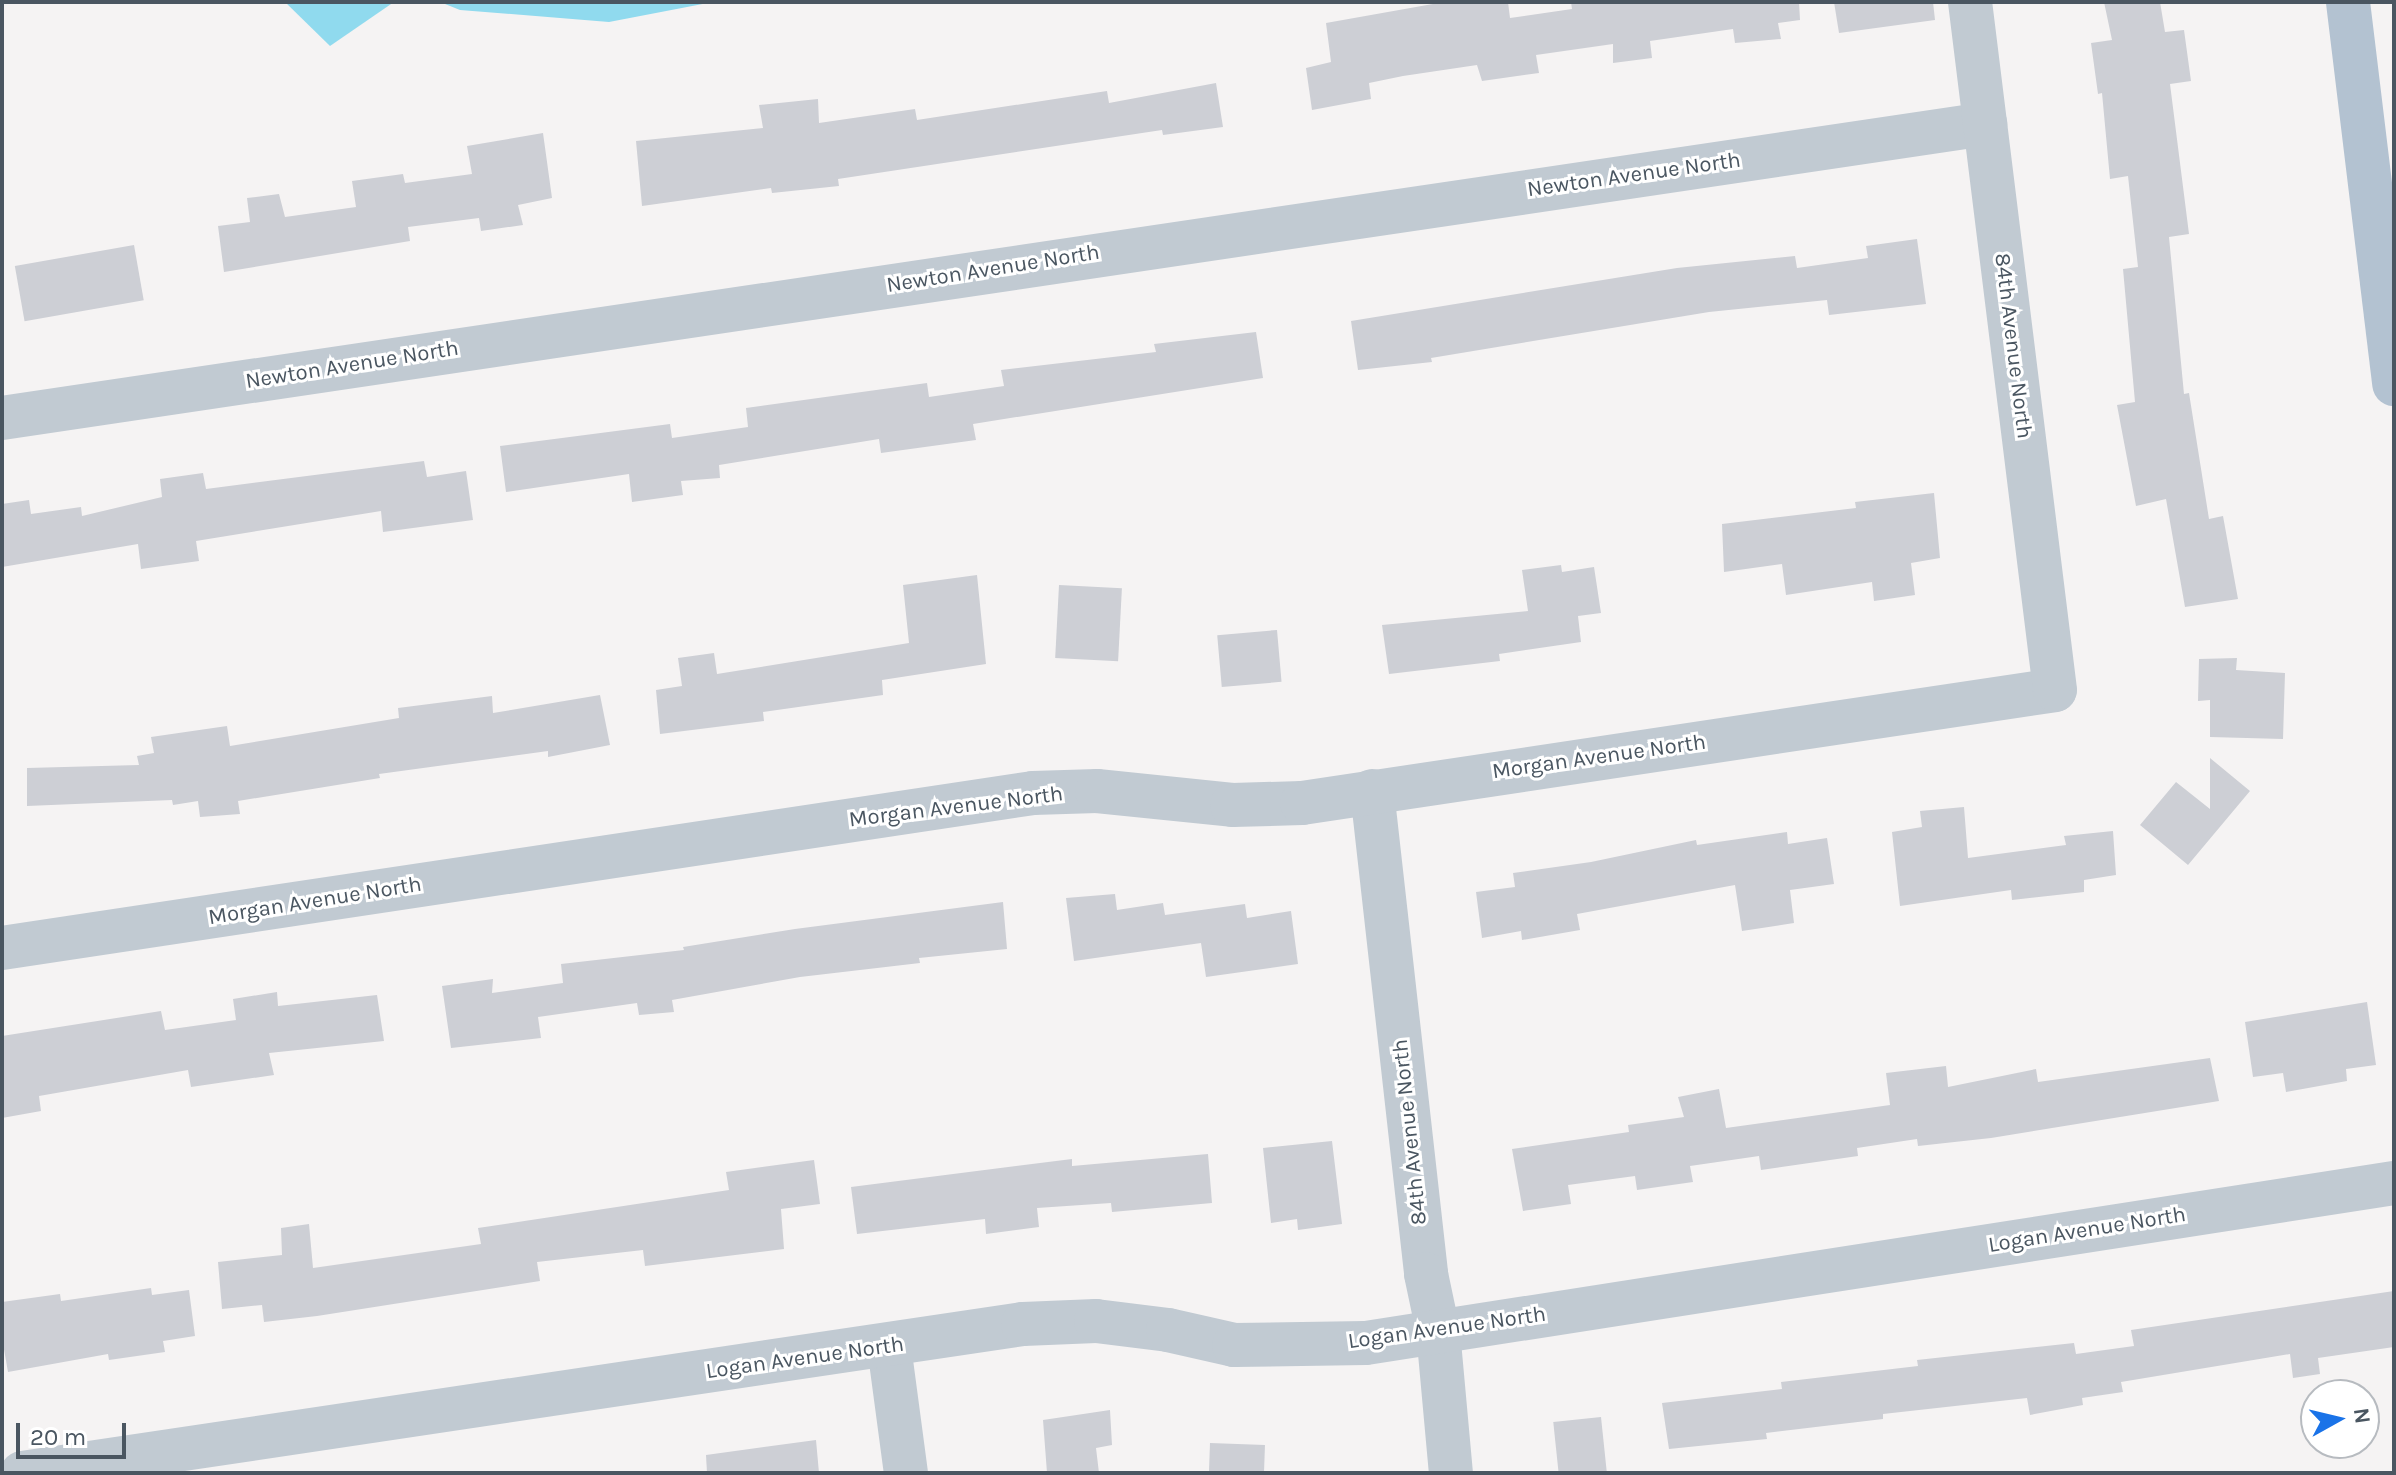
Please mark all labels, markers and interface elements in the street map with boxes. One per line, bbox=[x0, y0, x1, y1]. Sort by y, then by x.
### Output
street label: Newton Avenue North bbox=[1526, 147, 1742, 203]
street label: Newton Avenue North bbox=[885, 239, 1101, 299]
street label: 84th Avenue North bbox=[1989, 252, 2037, 440]
street label: Newton Avenue North bbox=[244, 335, 460, 395]
street label: Morgan Avenue North bbox=[1490, 729, 1708, 785]
street label: Morgan Avenue North bbox=[847, 781, 1065, 833]
street label: Morgan Avenue North bbox=[207, 871, 423, 931]
street label: 84th Avenue North bbox=[1387, 1038, 1433, 1226]
street label: Logan Avenue North bbox=[1986, 1201, 2188, 1259]
street label: Logan Avenue North bbox=[1346, 1301, 1548, 1355]
street label: Logan Avenue North bbox=[704, 1331, 906, 1385]
north arrow bbox=[2300, 1379, 2380, 1459]
text: N bbox=[2348, 1406, 2376, 1426]
scale bar bbox=[20, 1407, 130, 1457]
text: 20 m bbox=[30, 1423, 86, 1451]

